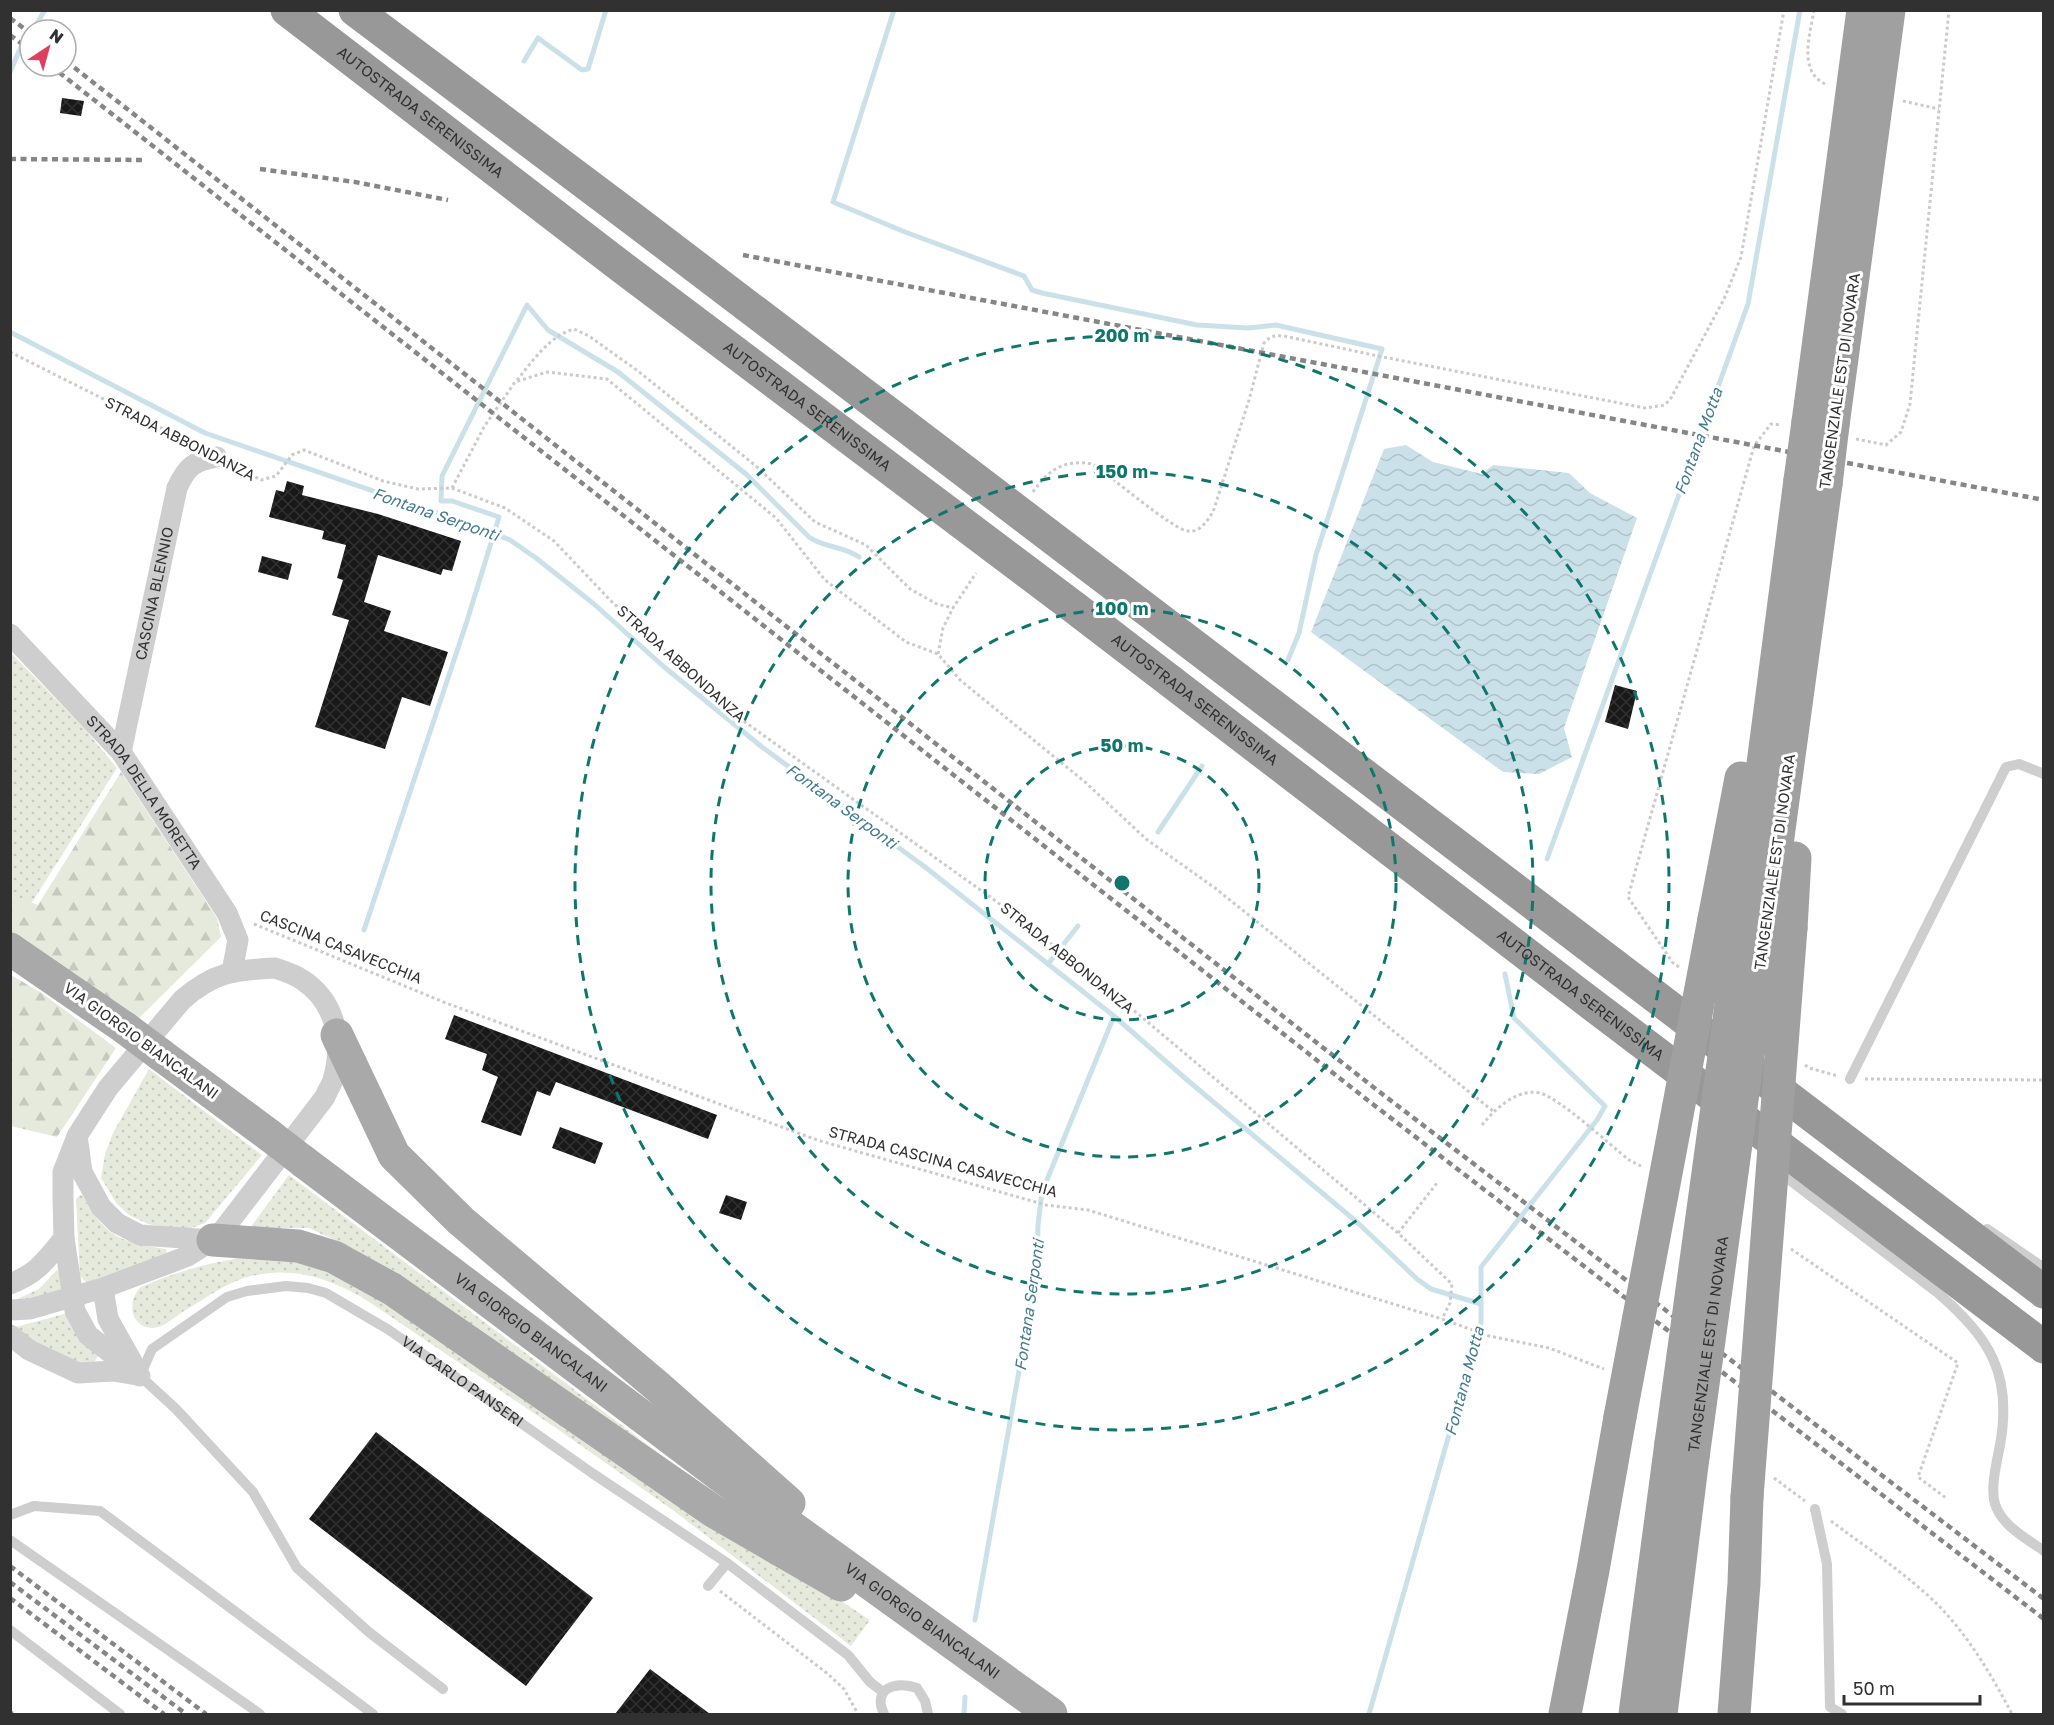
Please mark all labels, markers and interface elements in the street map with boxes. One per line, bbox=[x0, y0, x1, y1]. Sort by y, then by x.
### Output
north arrow bbox=[18, 18, 78, 78]
text: N bbox=[46, 24, 68, 48]
street label: AUTOSTRADA SERENISSIMA bbox=[334, 42, 508, 181]
street label: TANGENZIALE EST DI NOVARA bbox=[1815, 272, 1863, 490]
text: 200 m bbox=[1095, 324, 1149, 346]
street label: AUTOSTRADA SERENISSIMA bbox=[720, 337, 895, 474]
water label: Fontana Motta bbox=[1669, 384, 1727, 497]
street label: STRADA ABBONDANZA bbox=[102, 392, 259, 484]
text: 150 m bbox=[1096, 460, 1148, 482]
water label: Fontana Serponti bbox=[370, 483, 504, 546]
street label: CASCINA BLENNIO bbox=[131, 525, 177, 662]
text: 100 m bbox=[1096, 597, 1148, 619]
street label: STRADA ABBONDANZA bbox=[614, 601, 749, 726]
street label: AUTOSTRADA SERENISSIMA bbox=[1108, 629, 1282, 768]
street label: STRADA DELLA MORETTA bbox=[83, 711, 206, 872]
text: 50 m bbox=[1101, 734, 1143, 756]
street label: TANGENZIALE EST DI NOVARA bbox=[1750, 753, 1798, 971]
water label: Fontana Serponti bbox=[783, 759, 903, 854]
centre of rings bbox=[1112, 873, 1132, 893]
street label: STRADA ABBONDANZA bbox=[997, 898, 1138, 1017]
street label: CASCINA CASAVECCHIA bbox=[258, 905, 425, 987]
street label: AUTOSTRADA SERENISSIMA bbox=[1494, 925, 1668, 1064]
street label: VIA GIORGIO BIANCALANI bbox=[61, 978, 222, 1102]
street label: STRADA CASCINA CASAVECCHIA bbox=[827, 1122, 1060, 1200]
street label: TANGENZIALE EST DI NOVARA bbox=[1684, 1235, 1731, 1453]
water label: Fontana Serponti bbox=[1010, 1236, 1048, 1372]
street label: VIA GIORGIO BIANCALANI bbox=[451, 1269, 612, 1395]
water label: Fontana Motta bbox=[1440, 1323, 1488, 1438]
street label: VIA CARLO PANSERI bbox=[398, 1332, 527, 1430]
street label: VIA GIORGIO BIANCALANI bbox=[842, 1558, 1004, 1682]
scale bar bbox=[1844, 1668, 1980, 1706]
text: 50 m bbox=[1853, 1677, 1895, 1699]

